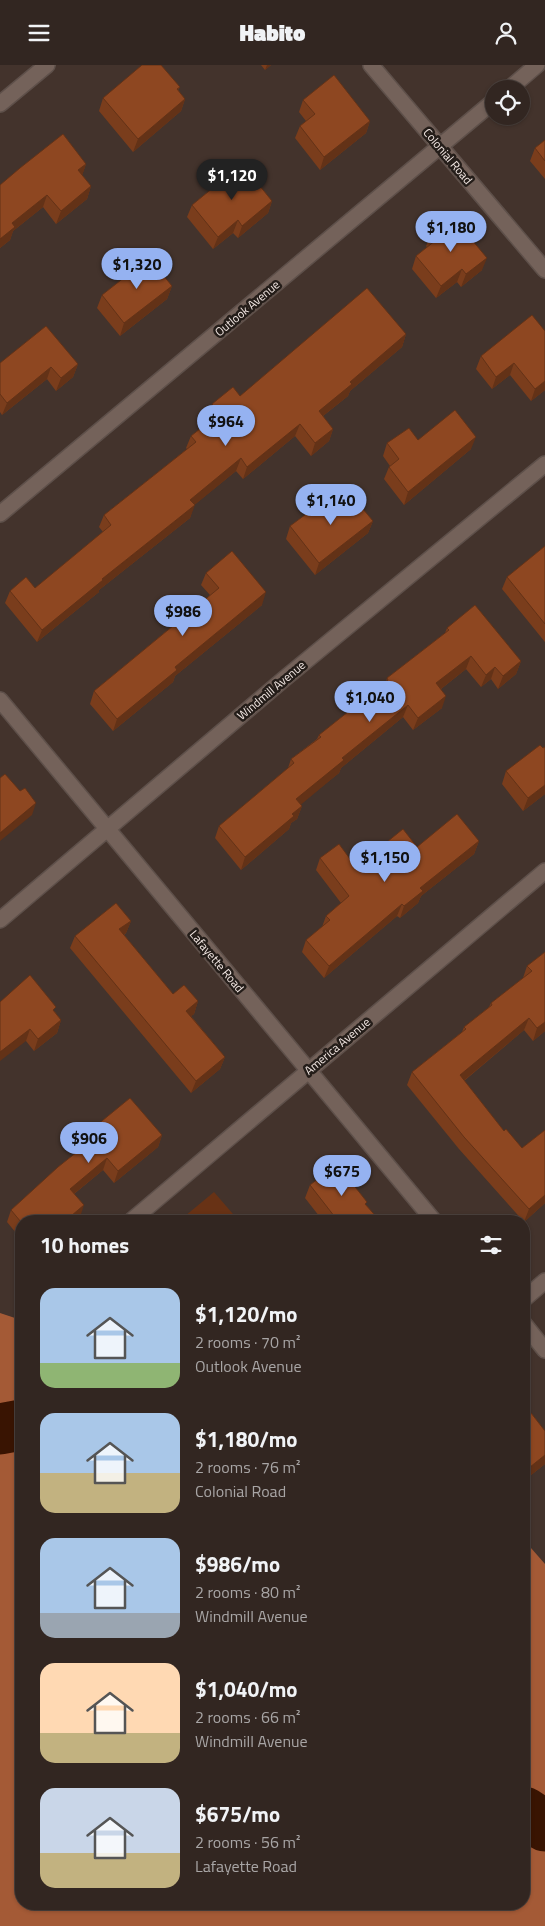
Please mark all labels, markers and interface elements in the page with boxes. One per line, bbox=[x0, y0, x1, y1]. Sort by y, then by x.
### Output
text: Habito bbox=[240, 16, 305, 50]
icon: menu bbox=[25, 19, 53, 47]
icon: person bbox=[492, 19, 520, 47]
map controls bbox=[485, 80, 530, 125]
button: locate bbox=[485, 80, 530, 125]
street label: Colonial Road bbox=[419, 124, 477, 188]
pin: $1,120 bbox=[191, 159, 273, 201]
text: $1,120 bbox=[207, 163, 257, 187]
pin: $1,180 bbox=[410, 211, 492, 253]
text: $1,180 bbox=[426, 215, 476, 239]
pin: $1,320 bbox=[96, 247, 178, 290]
text: $1,320 bbox=[112, 252, 162, 276]
street label: Outlook Avenue bbox=[210, 275, 284, 341]
pin: $964 bbox=[196, 405, 256, 447]
text: $964 bbox=[208, 409, 244, 433]
pin: $1,140 bbox=[290, 483, 372, 526]
text: $1,140 bbox=[306, 488, 356, 512]
pin: $986 bbox=[153, 595, 213, 637]
text: $986 bbox=[165, 599, 201, 623]
street label: Windmill Avenue bbox=[233, 656, 309, 724]
pin: $1,040 bbox=[329, 681, 411, 723]
text: $1,040 bbox=[345, 685, 395, 709]
pin: $1,150 bbox=[344, 841, 426, 883]
text: $1,150 bbox=[360, 845, 410, 869]
street label: Lafayette Road bbox=[185, 926, 249, 996]
street label: America Avenue bbox=[300, 1013, 374, 1079]
pin: $906 bbox=[59, 1121, 119, 1164]
text: $906 bbox=[71, 1126, 107, 1150]
pin: $675 bbox=[312, 1155, 372, 1197]
text: $675 bbox=[324, 1159, 360, 1183]
text: 10 homes bbox=[40, 1229, 129, 1261]
icon: filters bbox=[477, 1231, 505, 1259]
text: $1,120/mo bbox=[195, 1298, 297, 1330]
icon: home bbox=[80, 1308, 140, 1368]
text: 2 rooms · 70 m² bbox=[195, 1330, 300, 1354]
text: Outlook Avenue bbox=[195, 1354, 302, 1378]
text: $1,180/mo bbox=[195, 1423, 297, 1455]
icon: home bbox=[80, 1433, 140, 1493]
text: 2 rooms · 76 m² bbox=[195, 1455, 300, 1479]
text: Colonial Road bbox=[195, 1479, 286, 1503]
text: $986/mo bbox=[195, 1548, 280, 1580]
icon: home bbox=[80, 1558, 140, 1618]
text: 2 rooms · 80 m² bbox=[195, 1580, 300, 1604]
text: Windmill Avenue bbox=[195, 1604, 308, 1628]
text: $1,040/mo bbox=[195, 1673, 297, 1705]
icon: home bbox=[80, 1683, 140, 1743]
text: 2 rooms · 66 m² bbox=[195, 1705, 300, 1729]
text: Windmill Avenue bbox=[195, 1729, 308, 1753]
text: $675/mo bbox=[195, 1798, 280, 1830]
icon: home bbox=[80, 1808, 140, 1868]
text: 2 rooms · 56 m² bbox=[195, 1830, 300, 1854]
text: Lafayette Road bbox=[195, 1854, 297, 1878]

